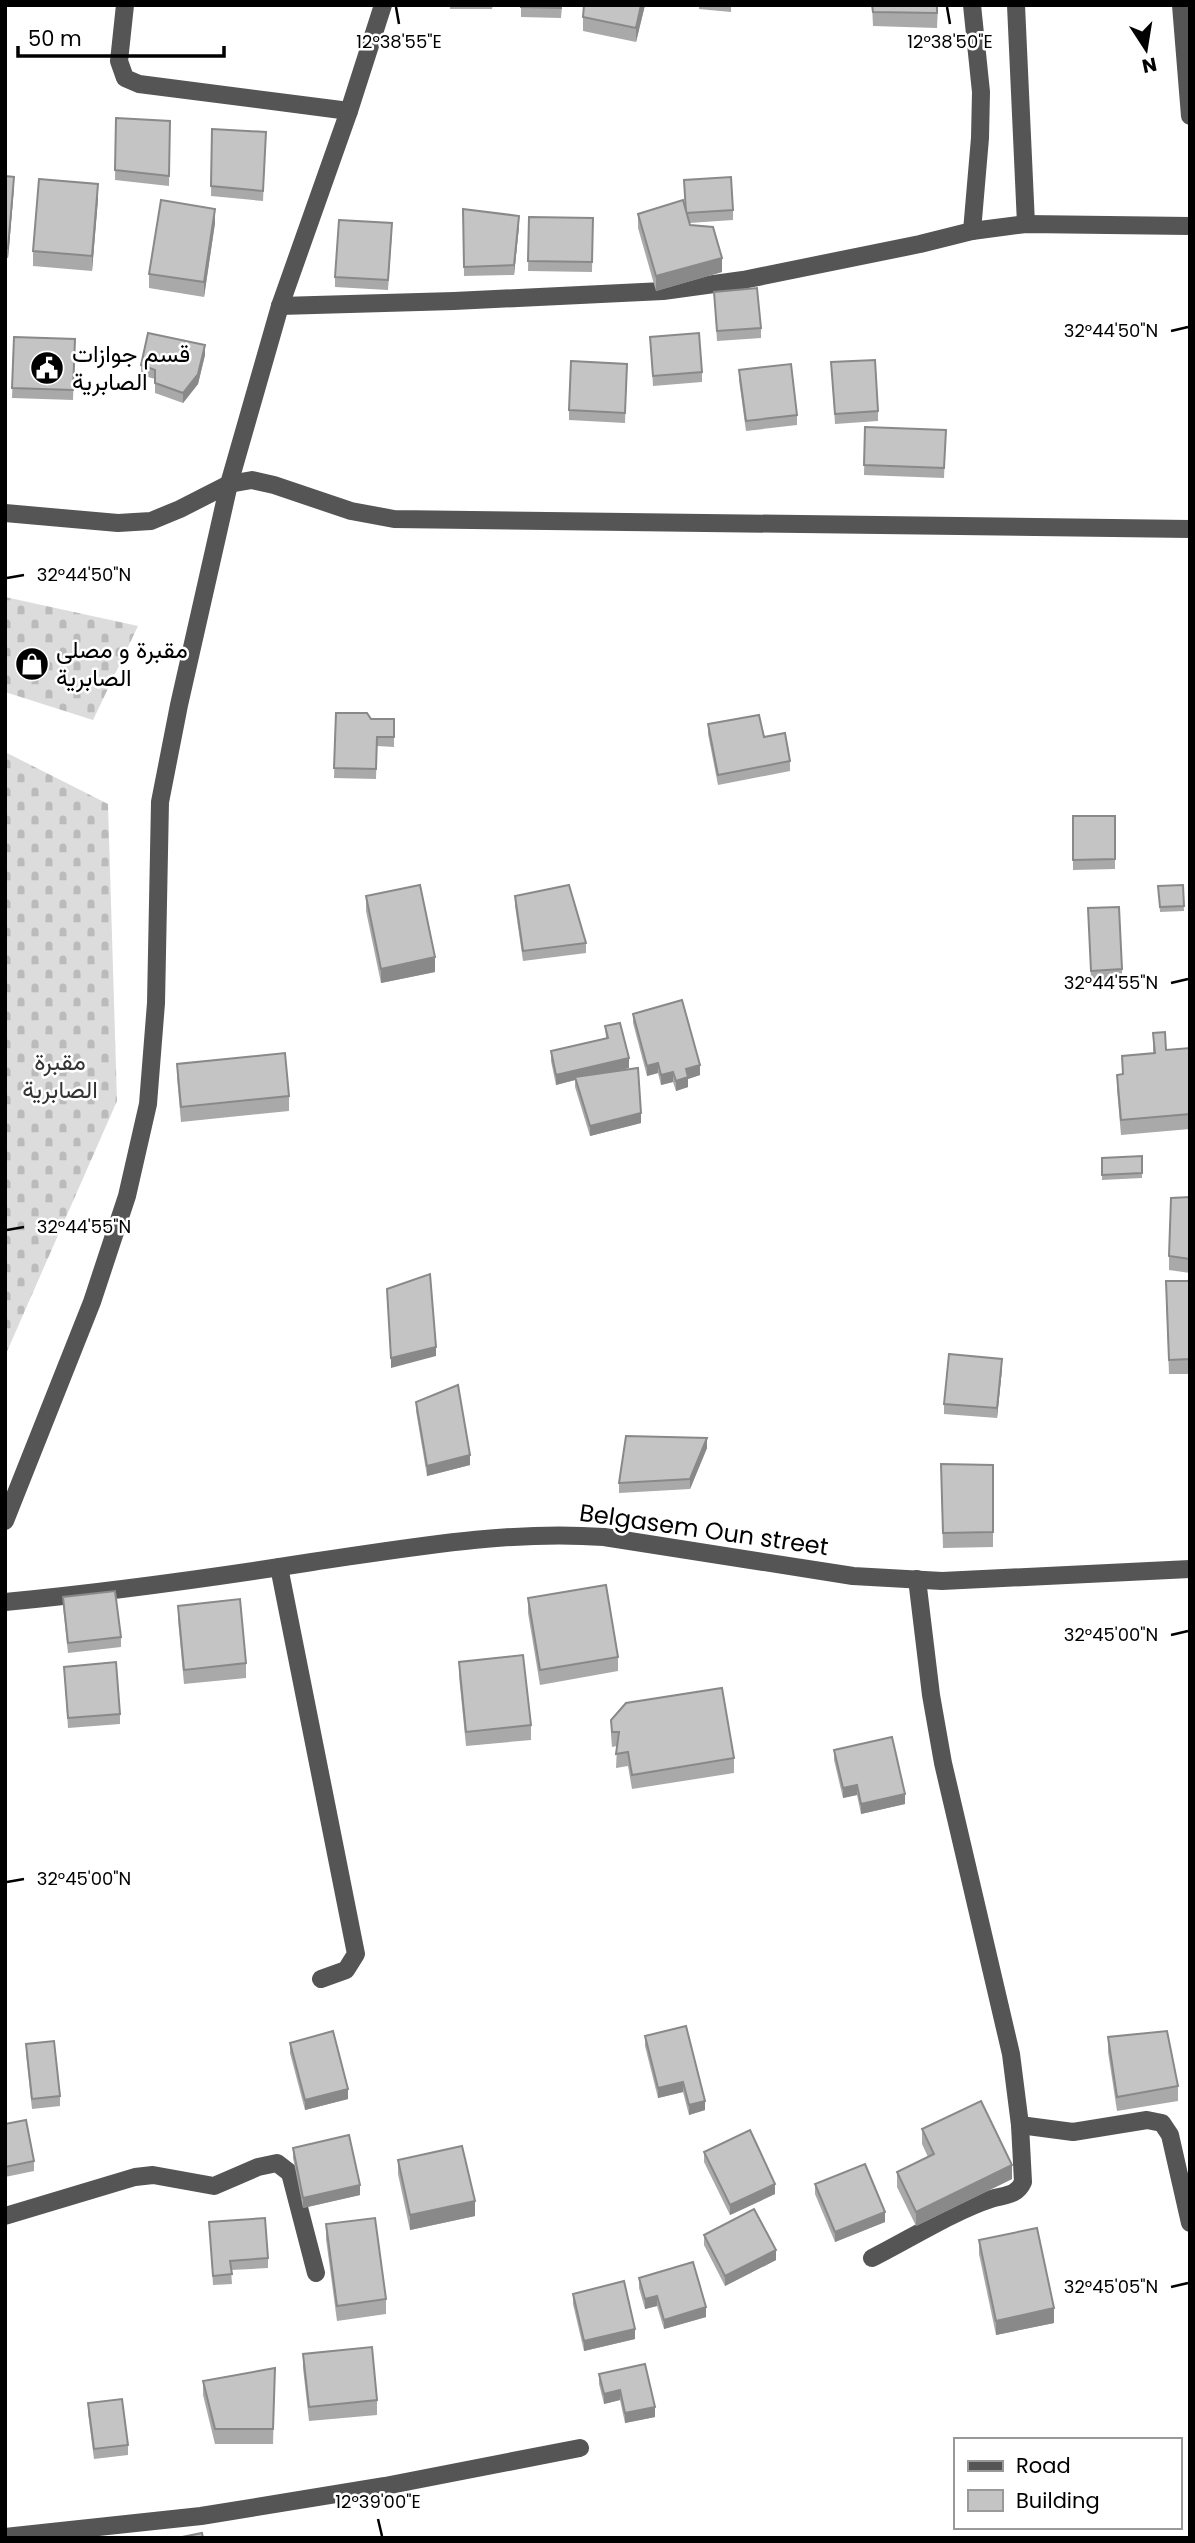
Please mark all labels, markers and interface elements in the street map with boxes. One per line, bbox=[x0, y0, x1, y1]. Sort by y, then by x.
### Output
scale bar bbox=[18, 14, 224, 58]
north arrow bbox=[1111, 14, 1181, 84]
text: 50 m bbox=[28, 24, 82, 53]
text: 12°38'55"E bbox=[356, 29, 442, 54]
text: 12°38'50"E bbox=[907, 29, 993, 54]
text: N bbox=[1140, 50, 1159, 80]
text: 32°44'50"N bbox=[1064, 318, 1158, 343]
place label: قسم جوازات الصابرية bbox=[72, 337, 190, 398]
public building icon: قسم جوازات الصابرية bbox=[28, 349, 66, 387]
text: 32°44'50"N bbox=[37, 562, 131, 587]
place label: مقبرة و مصلى الصابرية bbox=[56, 633, 188, 694]
shop icon: مقبرة و مصلى الصابرية bbox=[13, 645, 51, 683]
text: 32°44'55"N bbox=[1064, 970, 1158, 995]
park label: مقبرة الصابرية bbox=[22, 1045, 98, 1106]
text: 32°44'55"N bbox=[37, 1214, 131, 1239]
street label: Belgasem Oun street bbox=[577, 1496, 831, 1563]
text: 32°45'00"N bbox=[1064, 1622, 1158, 1647]
text: 32°45'00"N bbox=[37, 1866, 131, 1891]
text: 32°45'05"N bbox=[1064, 2274, 1158, 2299]
legend bbox=[954, 2438, 1181, 2529]
text: Road bbox=[1016, 2451, 1071, 2480]
text: Building bbox=[1016, 2486, 1100, 2515]
text: 12°39'00"E bbox=[335, 2489, 421, 2514]

